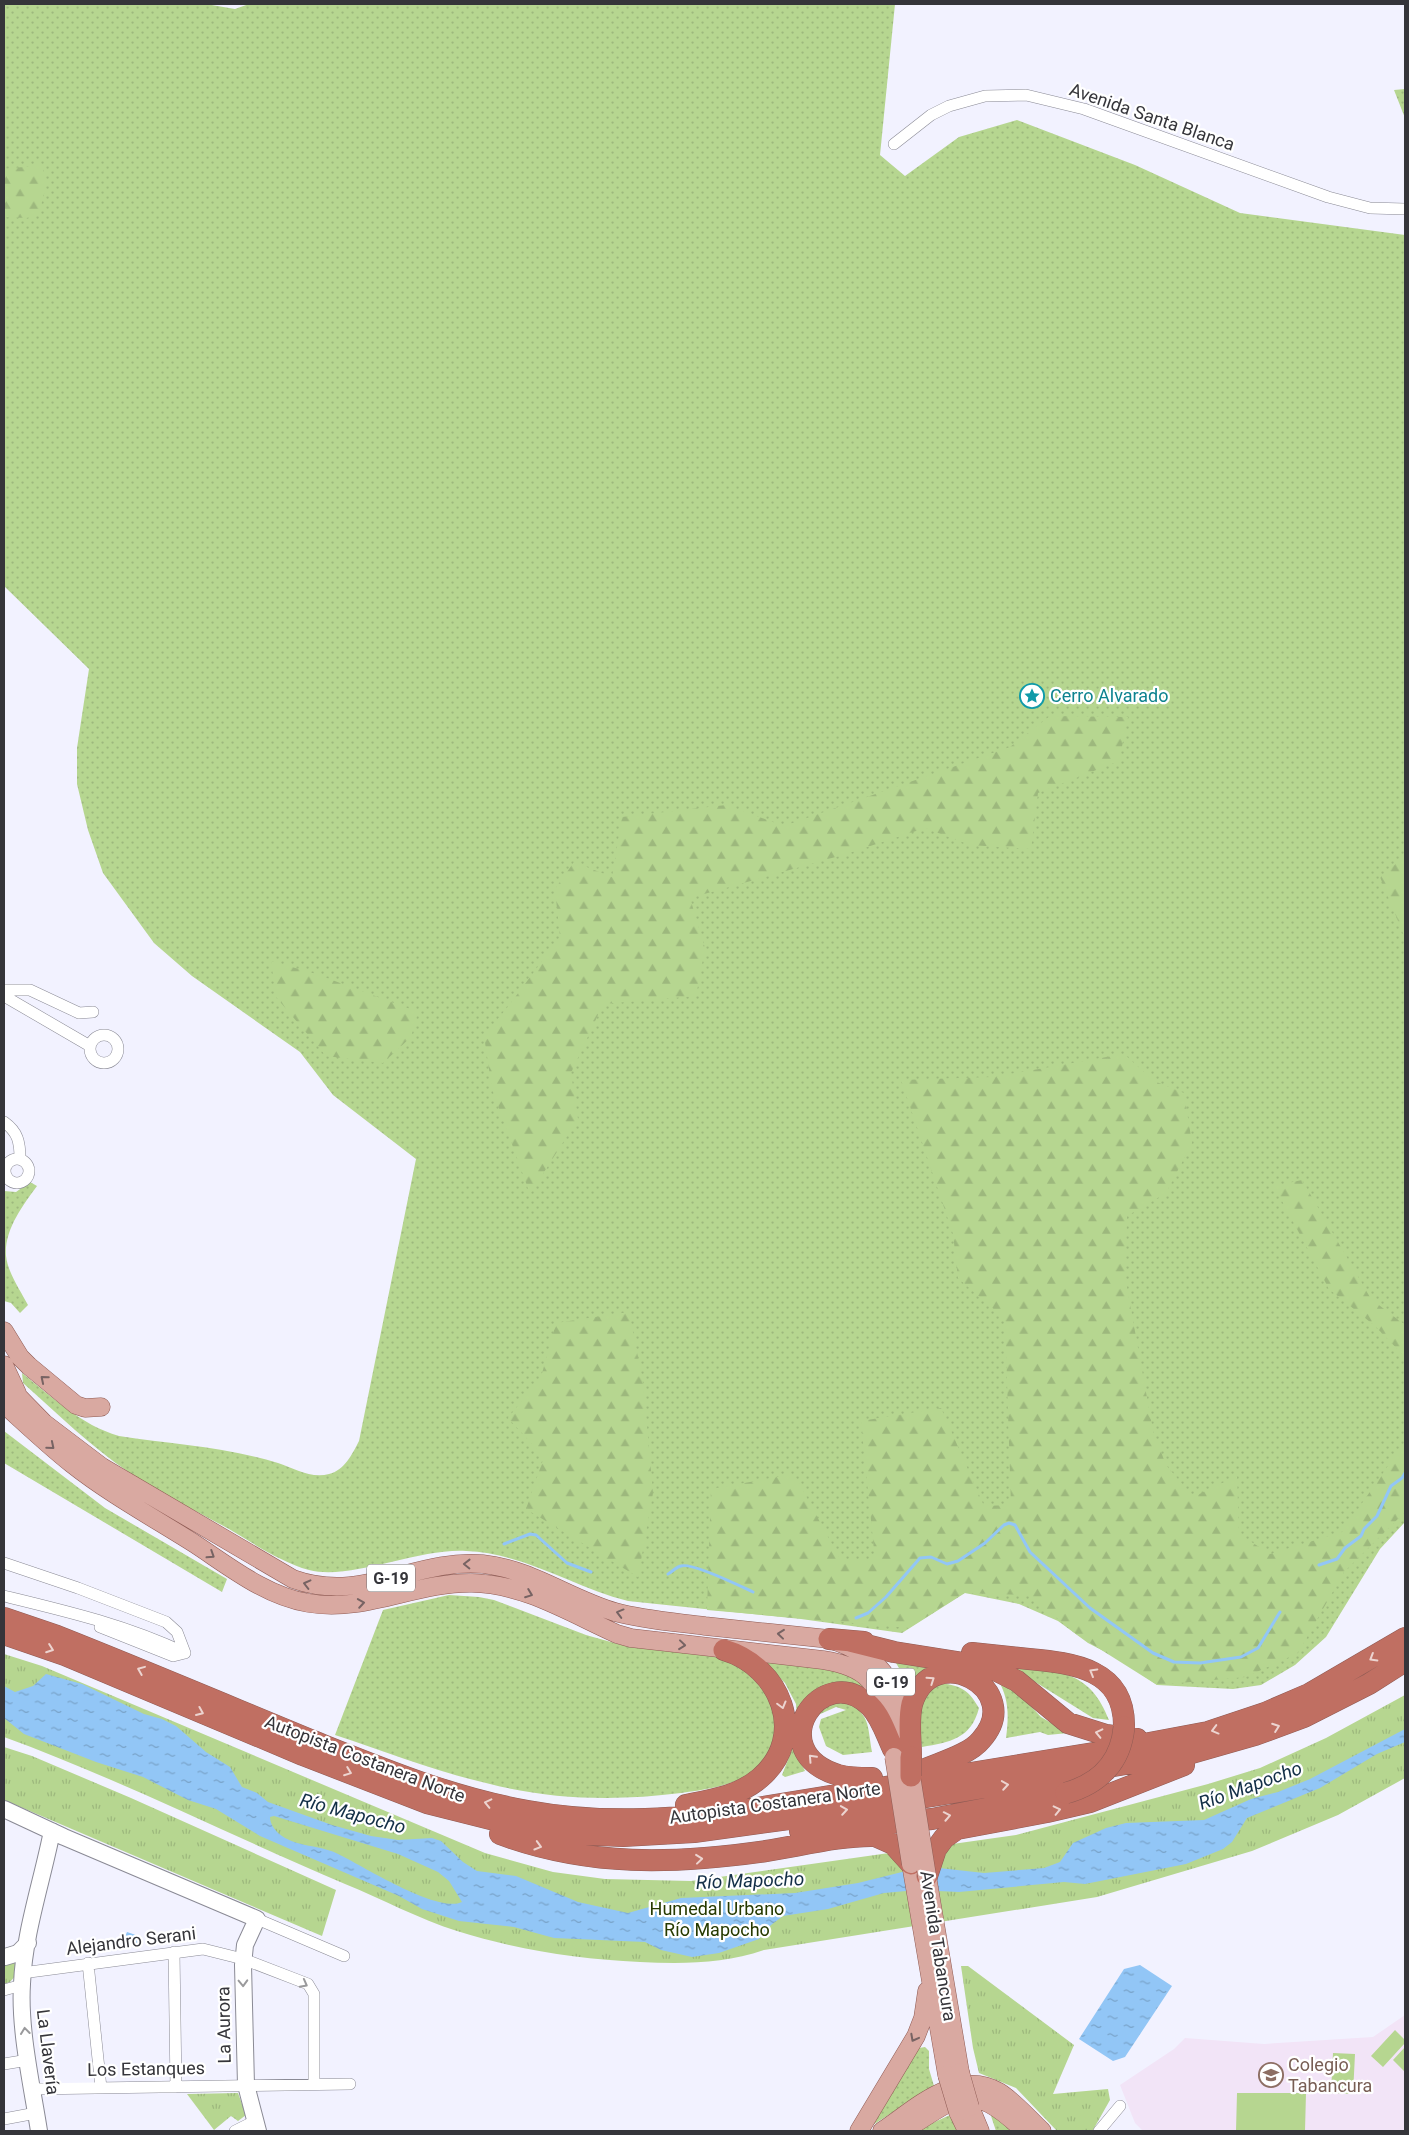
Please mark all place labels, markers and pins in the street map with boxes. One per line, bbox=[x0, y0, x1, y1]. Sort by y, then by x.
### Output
place icon: Cerro Alvarado bbox=[1019, 683, 1045, 709]
place label: Cerro Alvarado bbox=[1050, 685, 1168, 706]
place label: Colegio Tabancura bbox=[1288, 2054, 1372, 2096]
school or university icon: Colegio Tabancura bbox=[1258, 2062, 1284, 2088]

